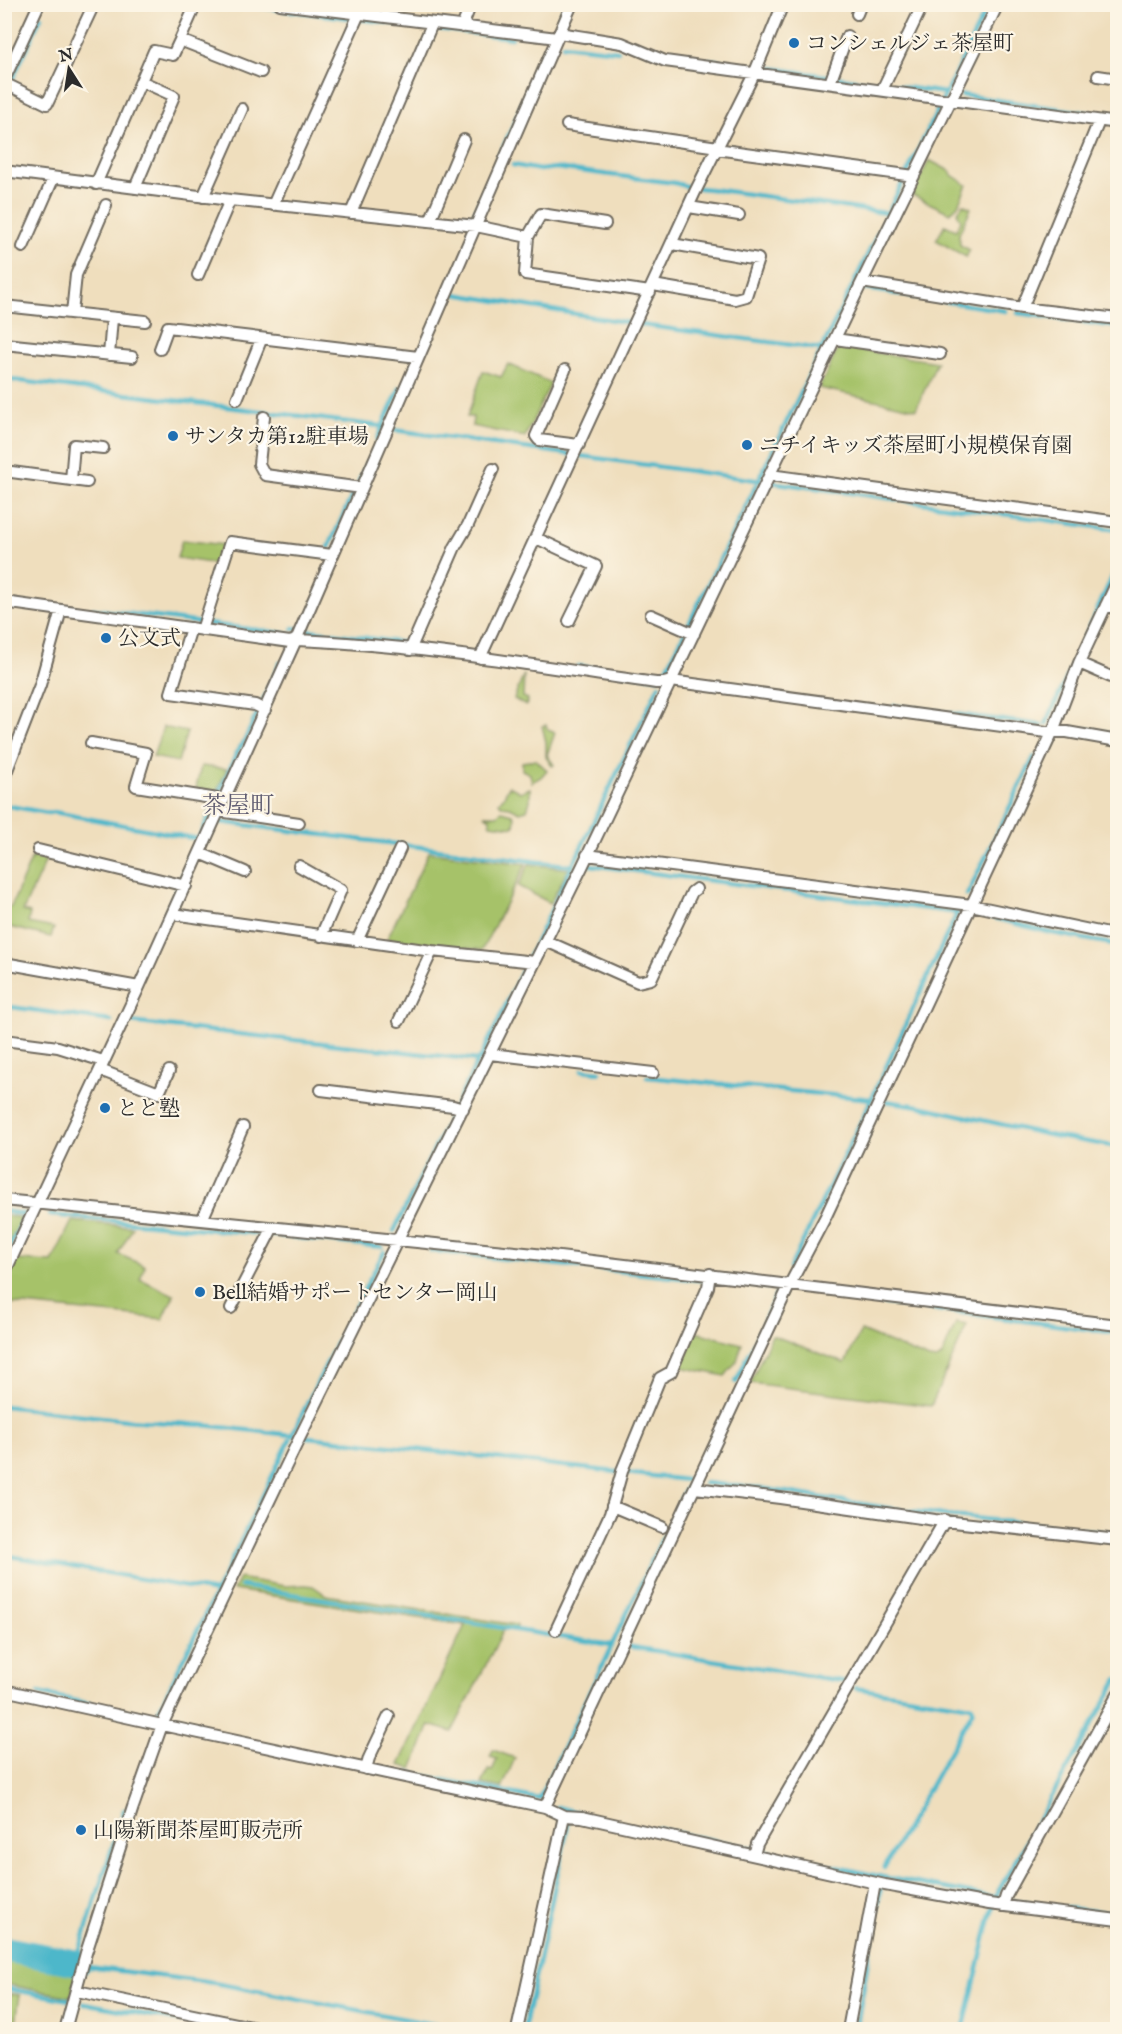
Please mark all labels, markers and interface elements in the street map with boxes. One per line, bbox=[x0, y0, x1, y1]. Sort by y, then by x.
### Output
place label: コンシェルジェ茶屋町 bbox=[806, 31, 1014, 58]
marker: コンシェルジェ茶屋町 bbox=[787, 36, 801, 50]
north arrow bbox=[39, 39, 99, 99]
text: N bbox=[56, 45, 75, 68]
place label: サンタカ第12駐車場 bbox=[185, 424, 369, 451]
marker: サンタカ第12駐車場 bbox=[166, 429, 180, 443]
place label: ニチイキッズ茶屋町小規模保育園 bbox=[759, 433, 1072, 460]
marker: ニチイキッズ茶屋町小規模保育園 bbox=[740, 438, 754, 452]
place label: 公文式 bbox=[118, 626, 181, 653]
marker: 公文式 bbox=[99, 631, 113, 645]
district label: 茶屋町 bbox=[202, 791, 274, 822]
place label: とと塾 bbox=[117, 1096, 180, 1123]
marker: とと塾 bbox=[98, 1101, 112, 1115]
place label: Bell結婚サポートセンター岡山 bbox=[212, 1280, 498, 1307]
marker: Bell結婚サポートセンター岡山 bbox=[193, 1285, 207, 1299]
place label: 山陽新聞茶屋町販売所 bbox=[93, 1818, 303, 1845]
marker: 山陽新聞茶屋町販売所 bbox=[74, 1823, 88, 1837]

